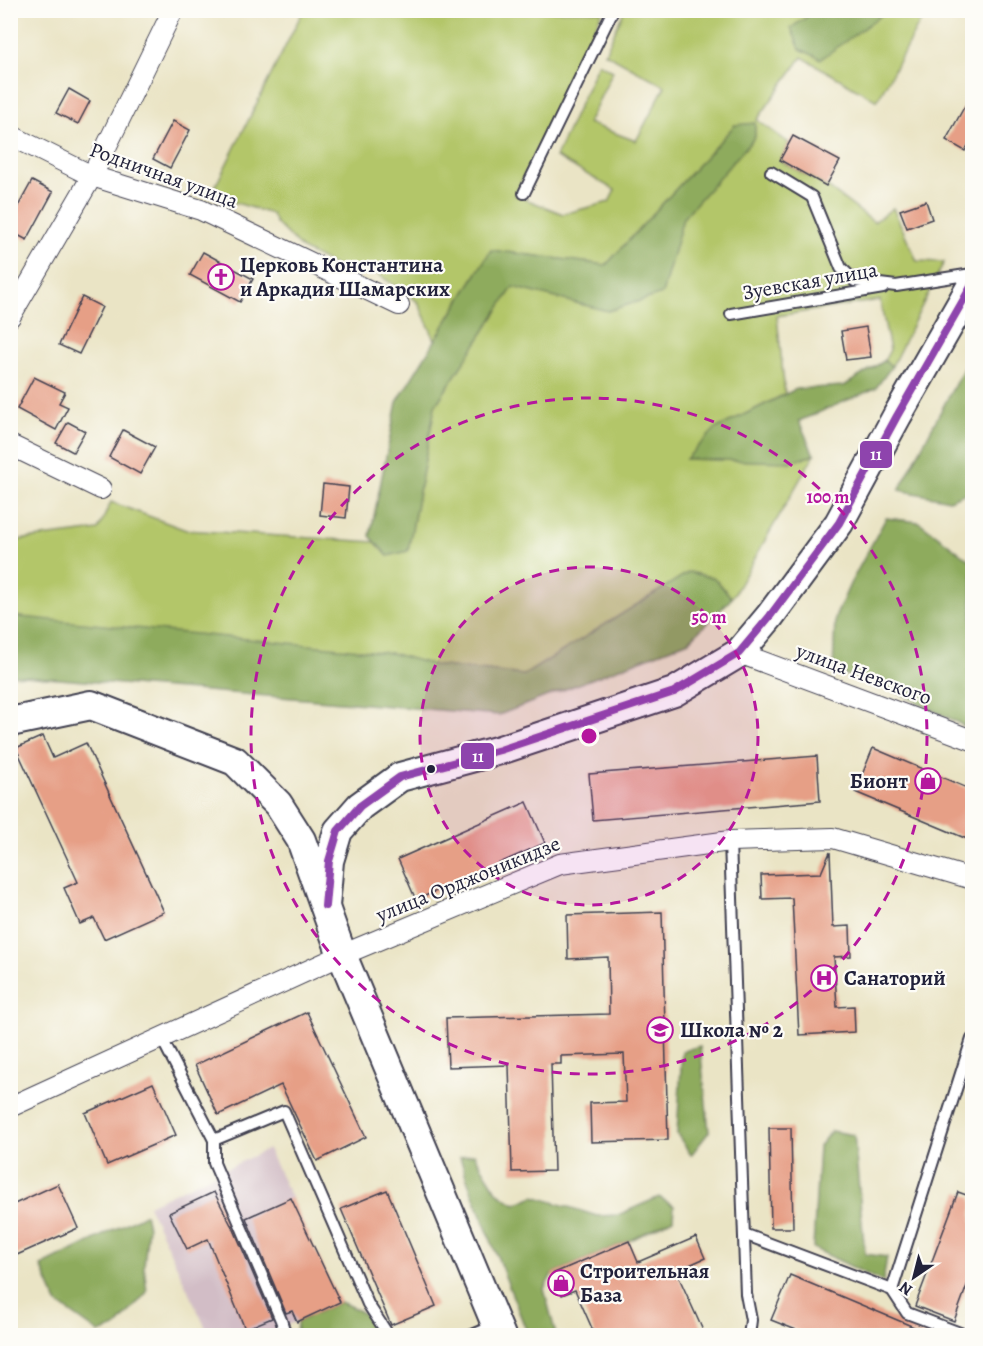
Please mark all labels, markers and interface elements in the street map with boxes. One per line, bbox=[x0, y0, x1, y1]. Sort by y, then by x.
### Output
street label: Родничная улица bbox=[86, 135, 242, 215]
place label: Церковь Константина и Аркадия Шамарских bbox=[240, 251, 450, 303]
street label: Зуевская улица bbox=[740, 255, 880, 307]
church icon: Церковь Константина и Аркадия Шамарских bbox=[206, 262, 236, 292]
line badge: 11 bbox=[859, 440, 893, 469]
text: 11 bbox=[870, 444, 882, 466]
text: 100 m bbox=[807, 485, 849, 509]
text: 50 m bbox=[692, 605, 726, 629]
street label: улица Невского bbox=[791, 636, 936, 711]
centre of rings bbox=[579, 726, 599, 746]
line badge: 11 bbox=[460, 742, 495, 770]
text: 11 bbox=[472, 746, 484, 768]
unlabelled marker bbox=[425, 763, 437, 775]
shop icon: Бионт bbox=[913, 766, 943, 796]
place label: Бионт bbox=[850, 767, 908, 795]
street label: улица Орджоникидзе bbox=[371, 829, 564, 929]
hospital icon: Санаторий bbox=[809, 963, 839, 993]
place label: Санаторий bbox=[844, 964, 946, 992]
school or university icon: Школа № 2 bbox=[645, 1015, 675, 1045]
place label: Школа № 2 bbox=[680, 1016, 783, 1044]
north arrow bbox=[884, 1247, 944, 1307]
place label: Строительная База bbox=[580, 1257, 709, 1309]
shop icon: Строительная База bbox=[546, 1268, 576, 1298]
text: N bbox=[895, 1276, 917, 1301]

